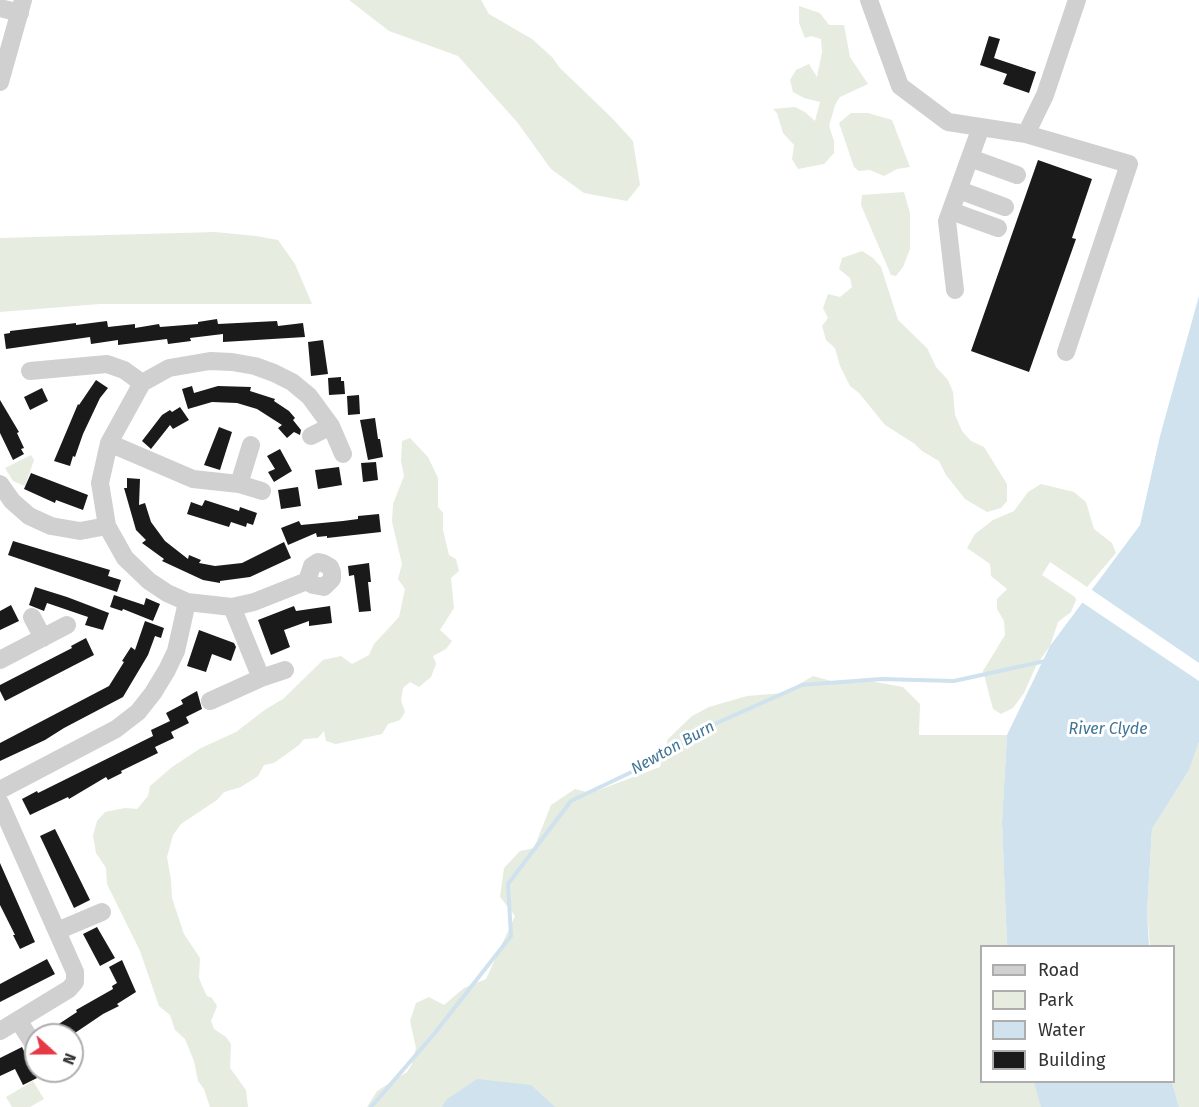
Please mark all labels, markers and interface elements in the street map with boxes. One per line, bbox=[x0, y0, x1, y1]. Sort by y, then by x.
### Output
water label: Newton Burn bbox=[628, 717, 718, 779]
water label: River Clyde bbox=[1069, 720, 1147, 740]
legend bbox=[980, 945, 1175, 1083]
text: Road bbox=[1038, 959, 1080, 981]
text: Park bbox=[1038, 989, 1073, 1011]
text: Water bbox=[1038, 1019, 1085, 1041]
north arrow bbox=[24, 1023, 84, 1083]
text: Building bbox=[1038, 1049, 1105, 1071]
text: N bbox=[59, 1051, 80, 1067]

